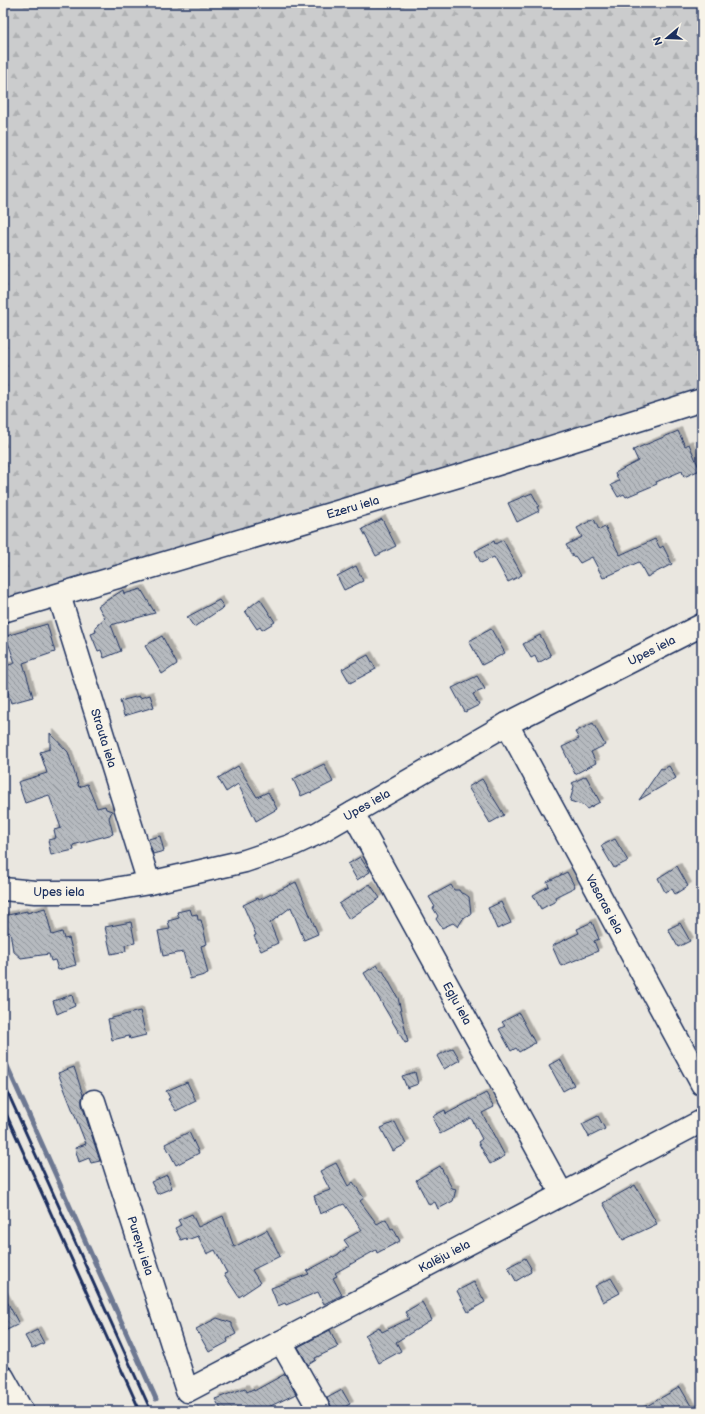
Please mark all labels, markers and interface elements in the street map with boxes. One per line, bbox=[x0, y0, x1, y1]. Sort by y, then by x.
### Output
north arrow bbox=[647, 18, 687, 58]
text: N bbox=[651, 35, 666, 47]
street label: Ezeru iela bbox=[325, 492, 381, 522]
street label: Upes iela bbox=[625, 632, 678, 669]
street label: Strauta iela bbox=[87, 707, 120, 770]
street label: Upes iela bbox=[341, 785, 393, 824]
street label: Vasaras iela bbox=[582, 872, 627, 937]
street label: Upes iela bbox=[33, 885, 85, 900]
street label: Egļu iela bbox=[440, 979, 475, 1028]
street label: Pureņu iela bbox=[124, 1214, 157, 1277]
street label: Kalēju iela bbox=[416, 1236, 473, 1276]

